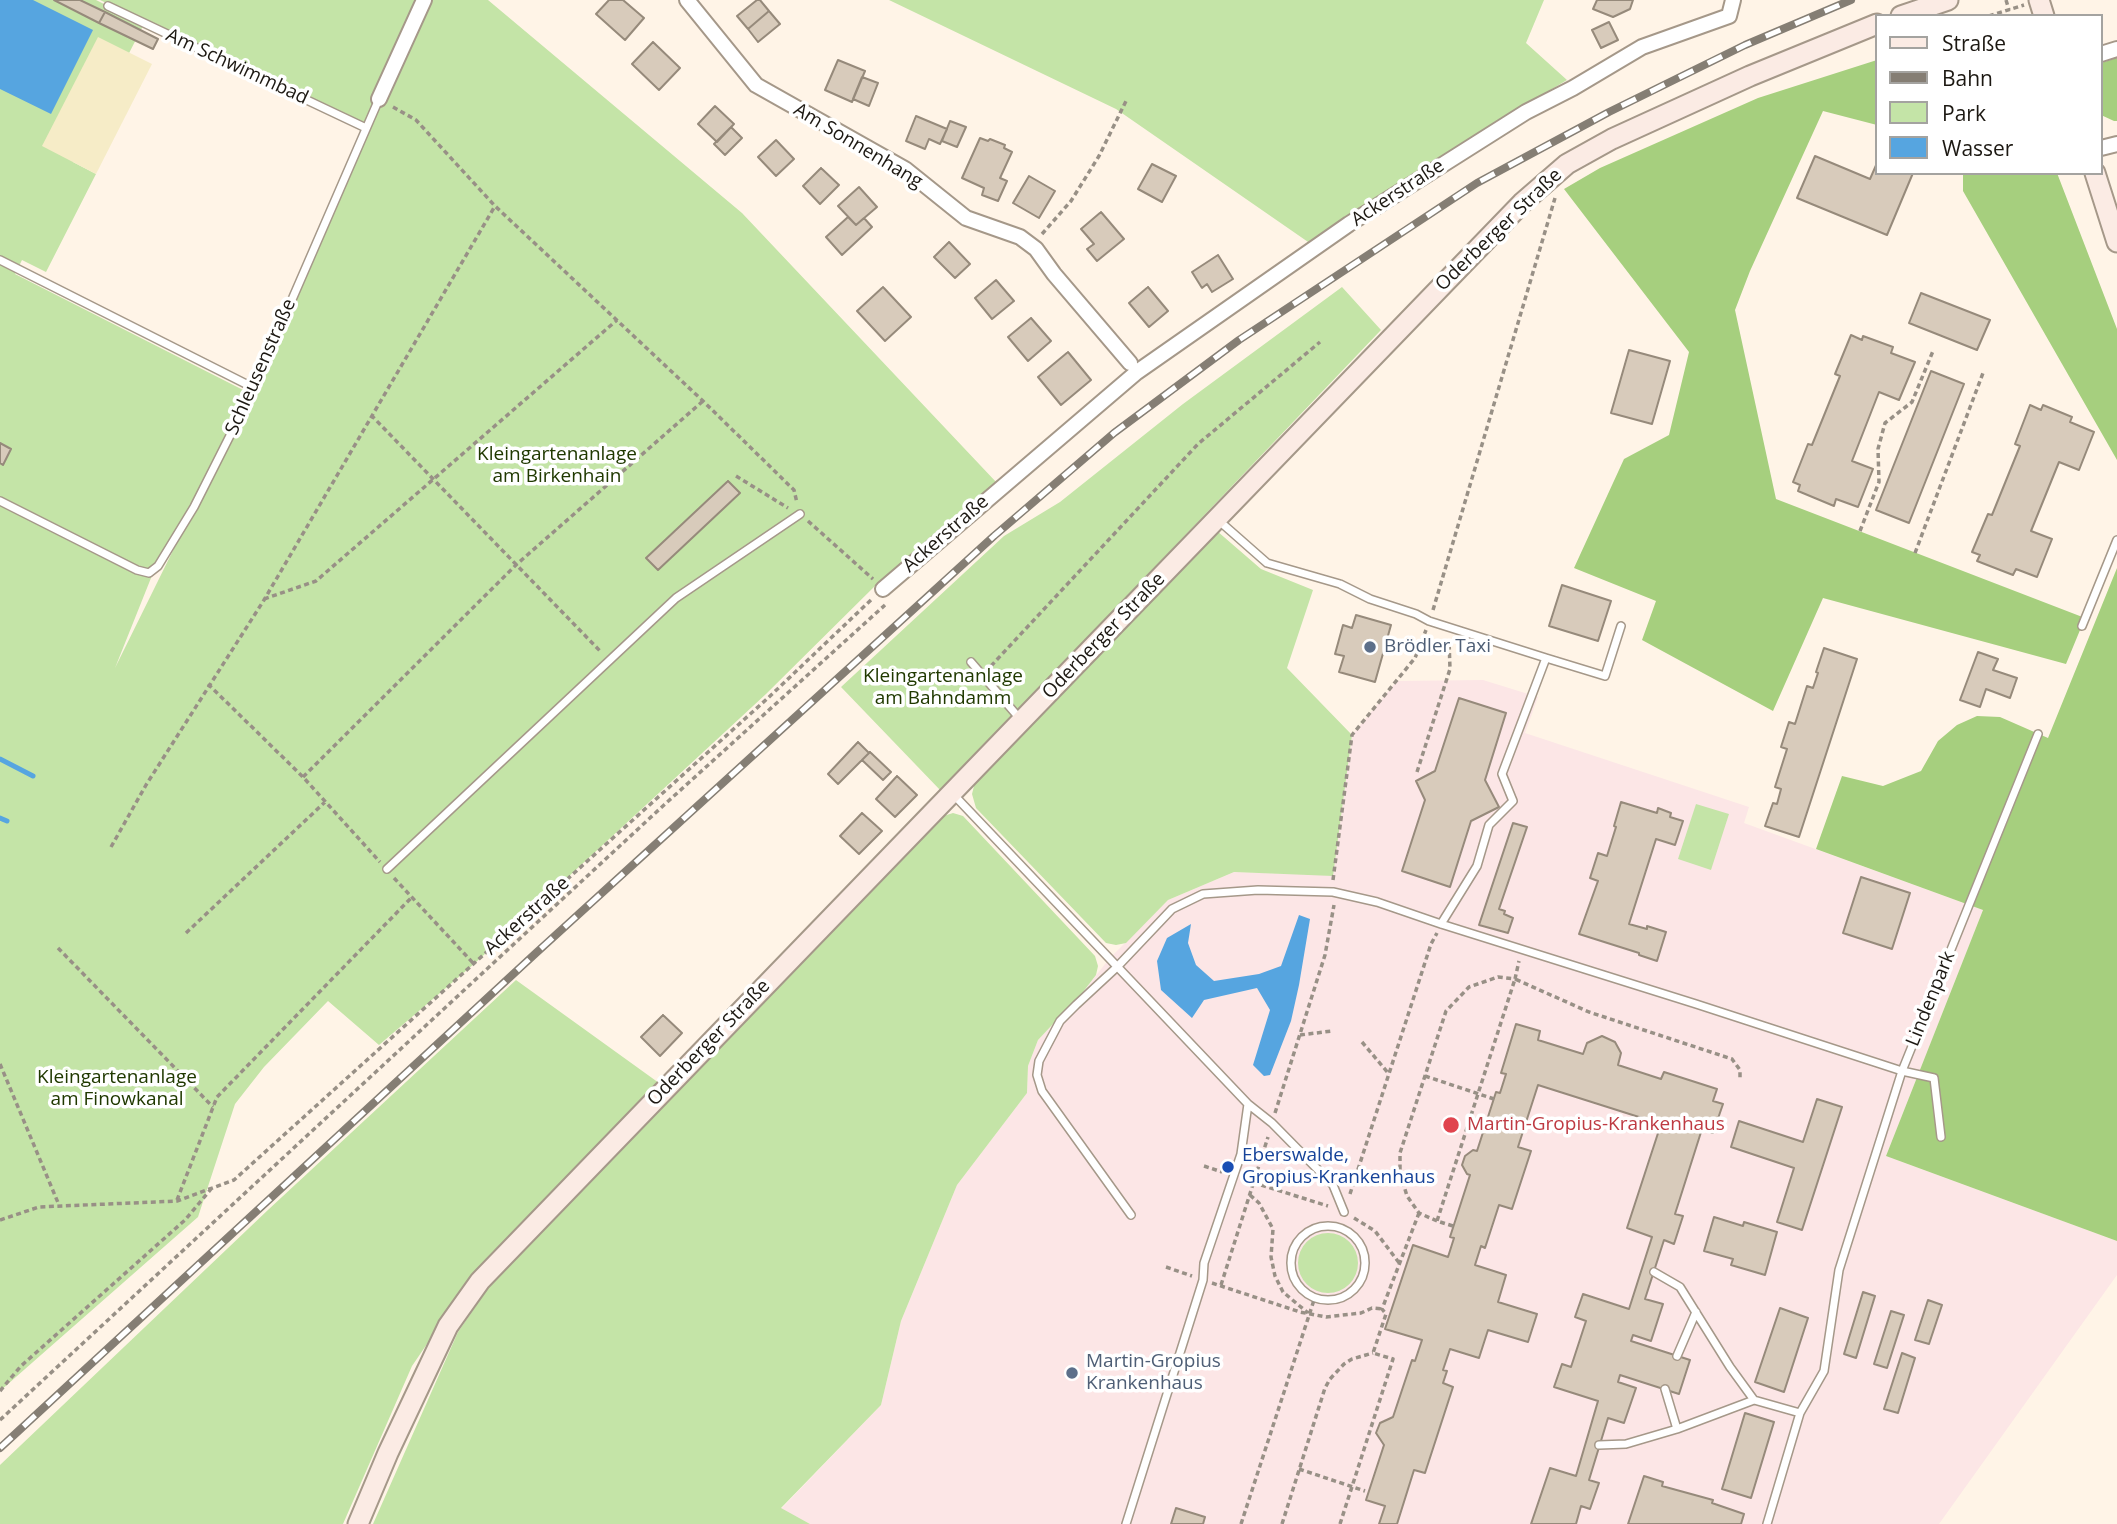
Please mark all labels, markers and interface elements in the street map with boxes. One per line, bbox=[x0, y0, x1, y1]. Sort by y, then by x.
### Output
legend bbox=[1876, 14, 2103, 175]
street label: Am Schwimmbad bbox=[162, 24, 312, 110]
text: Straße bbox=[1942, 29, 2006, 57]
text: Bahn bbox=[1942, 64, 1993, 92]
street label: Am Sonnenhang bbox=[789, 99, 927, 193]
text: Park bbox=[1942, 99, 1986, 127]
text: Wasser bbox=[1942, 134, 2013, 162]
street label: Ackerstraße bbox=[1347, 155, 1449, 231]
street label: Oderberger Straße bbox=[1431, 164, 1567, 296]
street label: Schleusenstraße bbox=[221, 296, 301, 438]
park label: Kleingartenanlage am Birkenhain bbox=[477, 444, 637, 488]
street label: Ackerstraße bbox=[898, 491, 994, 577]
street label: Oderberger Straße bbox=[1038, 568, 1170, 704]
place label: Brödler Taxi bbox=[1384, 636, 1491, 658]
marker: Brödler Taxi bbox=[1362, 639, 1378, 655]
park label: Kleingartenanlage am Bahndamm bbox=[863, 666, 1023, 710]
street label: Ackerstraße bbox=[480, 872, 574, 960]
street label: Lindenpark bbox=[1902, 948, 1960, 1050]
street label: Oderberger Straße bbox=[643, 975, 775, 1111]
park label: Kleingartenanlage am Finowkanal bbox=[37, 1067, 197, 1111]
place label: Martin-Gropius-Krankenhaus bbox=[1467, 1114, 1725, 1136]
marker: Martin-Gropius-Krankenhaus bbox=[1441, 1115, 1461, 1135]
place label: Eberswalde, Gropius-Krankenhaus bbox=[1242, 1145, 1435, 1189]
marker: Eberswalde, Gropius-Krankenhaus bbox=[1220, 1159, 1236, 1175]
place label: Martin-Gropius Krankenhaus bbox=[1086, 1351, 1221, 1395]
marker: Martin-Gropius Krankenhaus bbox=[1064, 1365, 1080, 1381]

